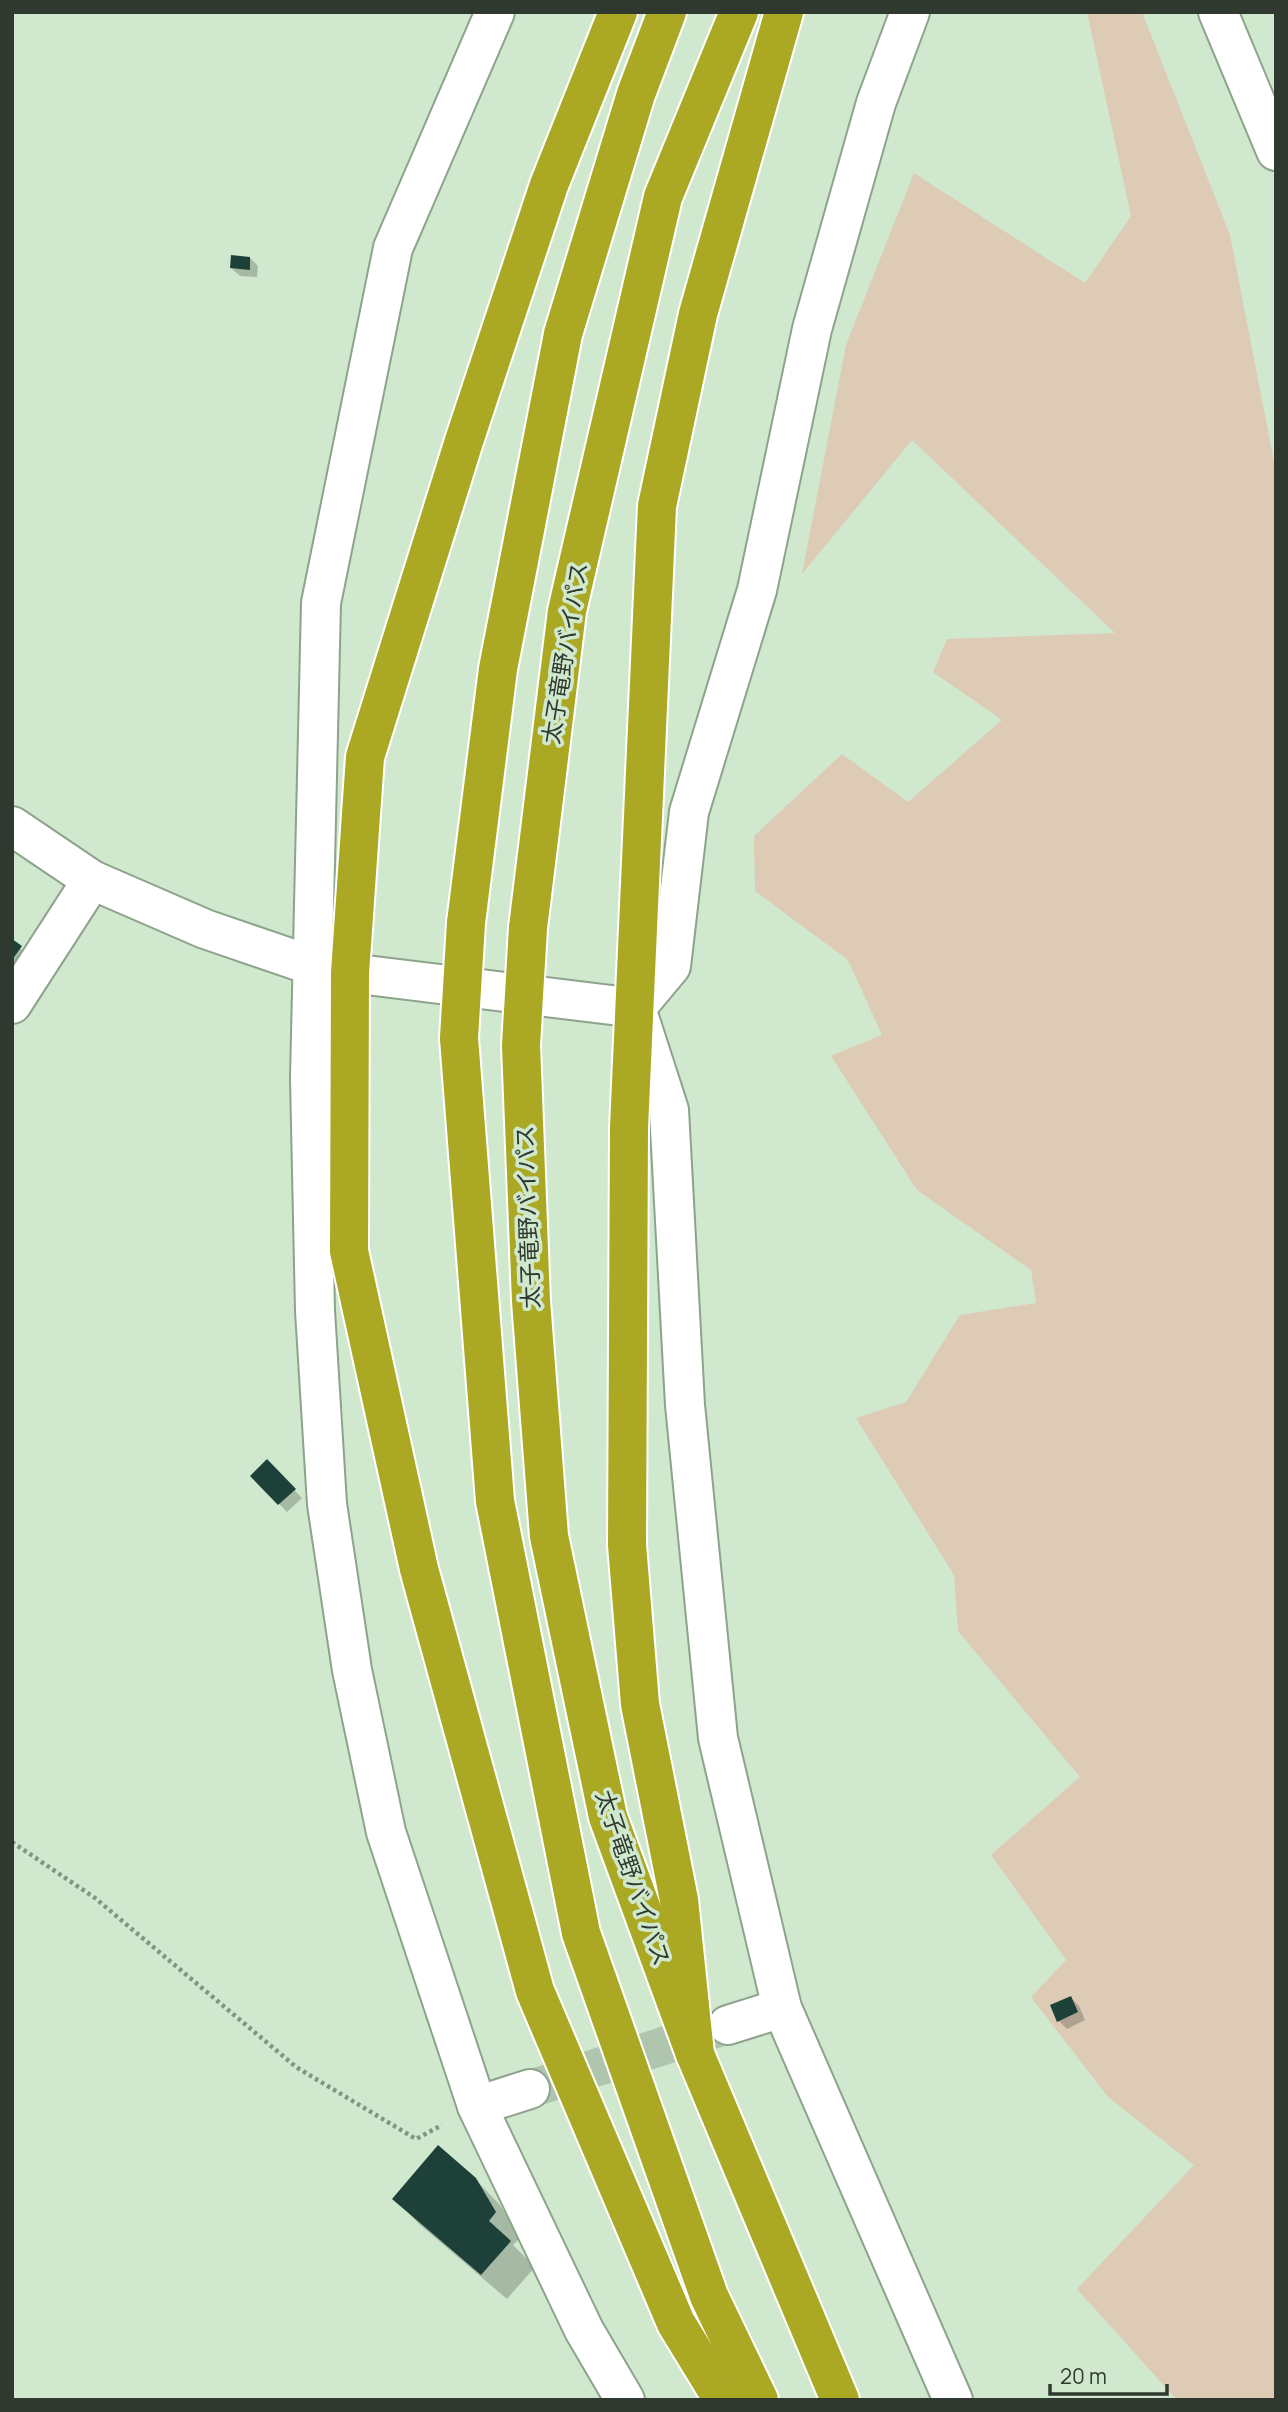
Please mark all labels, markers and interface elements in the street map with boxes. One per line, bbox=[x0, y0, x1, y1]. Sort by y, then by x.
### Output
street label: 太子竜野バイパス bbox=[534, 560, 594, 746]
street label: 太子竜野バイパス bbox=[508, 1125, 546, 1309]
street label: 太子竜野バイパス bbox=[589, 1786, 679, 1970]
scale bar bbox=[1050, 2352, 1167, 2396]
text: 20 m bbox=[1060, 2362, 1107, 2390]

